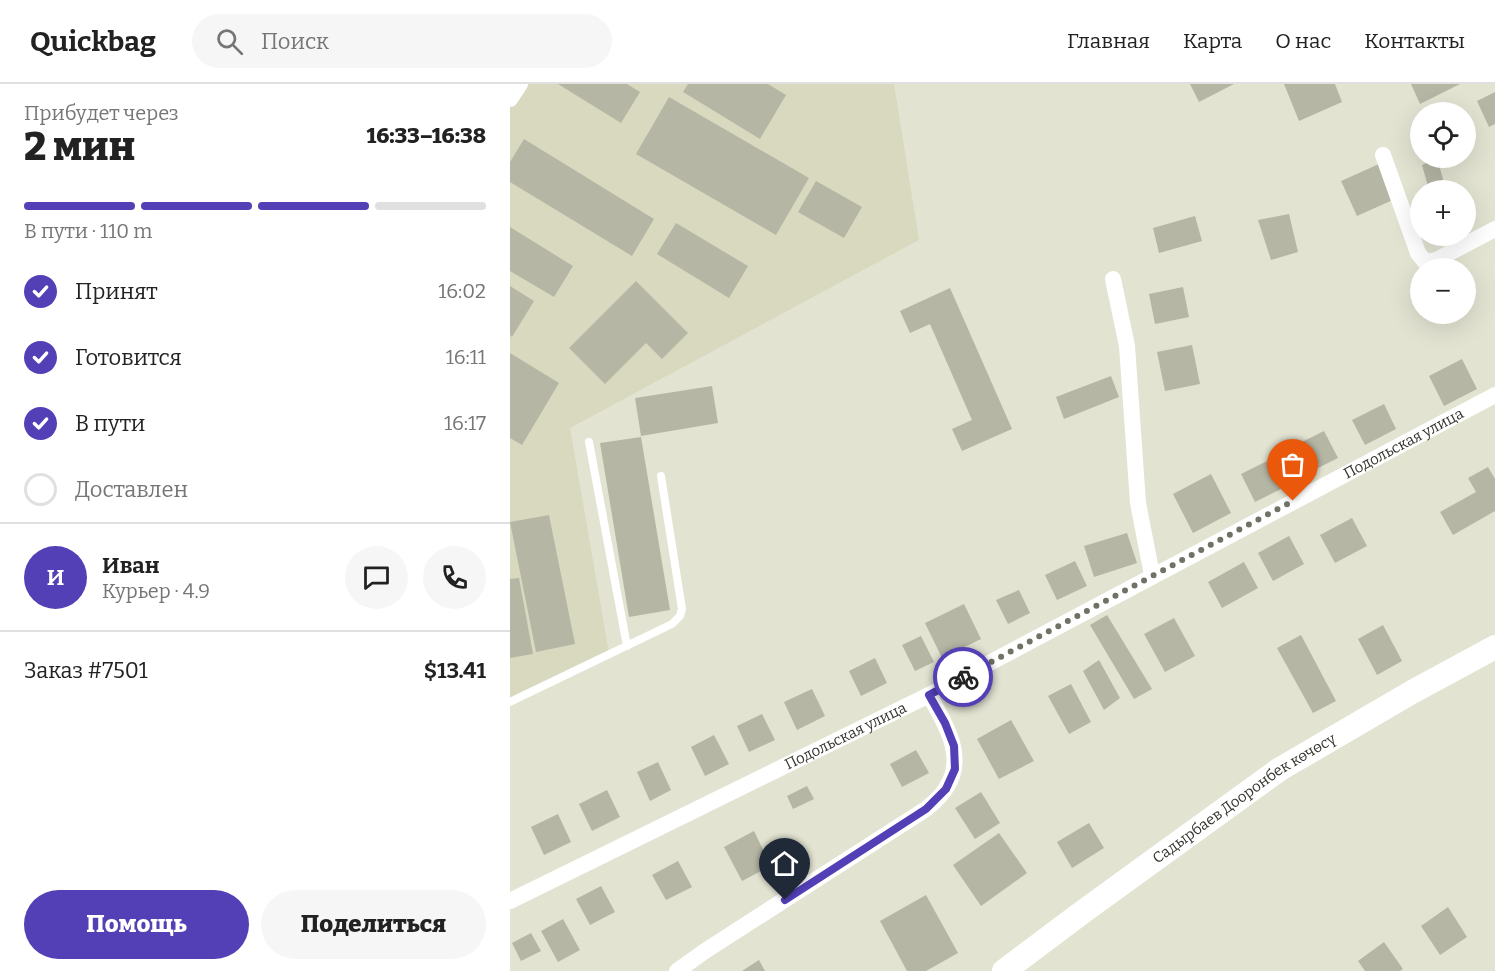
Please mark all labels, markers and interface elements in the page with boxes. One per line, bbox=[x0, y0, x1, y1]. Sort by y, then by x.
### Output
search box bbox=[192, 14, 612, 68]
text: Quickbag bbox=[30, 25, 156, 58]
icon: search bbox=[213, 25, 246, 58]
text: Поиск bbox=[261, 28, 329, 55]
text: Главная bbox=[1067, 28, 1150, 54]
text: Карта bbox=[1183, 28, 1242, 54]
text: О нас bbox=[1275, 28, 1331, 54]
text: Контакты bbox=[1364, 28, 1465, 54]
text: Прибудет через bbox=[24, 101, 179, 125]
map controls bbox=[1410, 102, 1476, 324]
button: locate bbox=[1410, 102, 1476, 168]
text: 16:33–16:38 bbox=[366, 122, 486, 149]
text: 2 мин bbox=[24, 124, 135, 170]
button: + bbox=[1410, 180, 1476, 246]
text: В пути · 110 m bbox=[24, 219, 152, 243]
button: − bbox=[1410, 258, 1476, 324]
icon: check bbox=[24, 275, 57, 308]
text: Принят bbox=[75, 278, 158, 305]
text: 16:02 bbox=[438, 279, 486, 303]
icon: check bbox=[24, 341, 57, 374]
text: Готовится bbox=[75, 344, 182, 371]
text: 16:11 bbox=[446, 345, 486, 369]
street label: Подольская улица bbox=[1340, 404, 1467, 483]
icon: check bbox=[24, 407, 57, 440]
text: В пути bbox=[75, 410, 145, 437]
text: 16:17 bbox=[444, 411, 486, 435]
pin bbox=[1267, 439, 1318, 501]
icon: bag bbox=[1276, 448, 1309, 481]
text: Доставлен bbox=[75, 476, 188, 503]
button: chat bbox=[345, 546, 408, 609]
button: phone bbox=[423, 546, 486, 609]
text: Иван bbox=[102, 552, 160, 579]
text: И bbox=[47, 564, 64, 591]
text: Курьер · 4.9 bbox=[102, 579, 210, 603]
courier bbox=[933, 647, 993, 707]
text: Заказ #7501 bbox=[24, 657, 148, 684]
text: $13.41 bbox=[424, 657, 486, 684]
icon: bike bbox=[947, 661, 980, 694]
street label: Подольская улица bbox=[782, 699, 909, 773]
street label: Садырбаев Дооронбек көчөсү bbox=[1149, 729, 1340, 867]
pin bbox=[759, 838, 810, 900]
icon: home bbox=[768, 847, 801, 880]
button: Помощь bbox=[24, 890, 249, 959]
button: Поделиться bbox=[261, 890, 486, 959]

